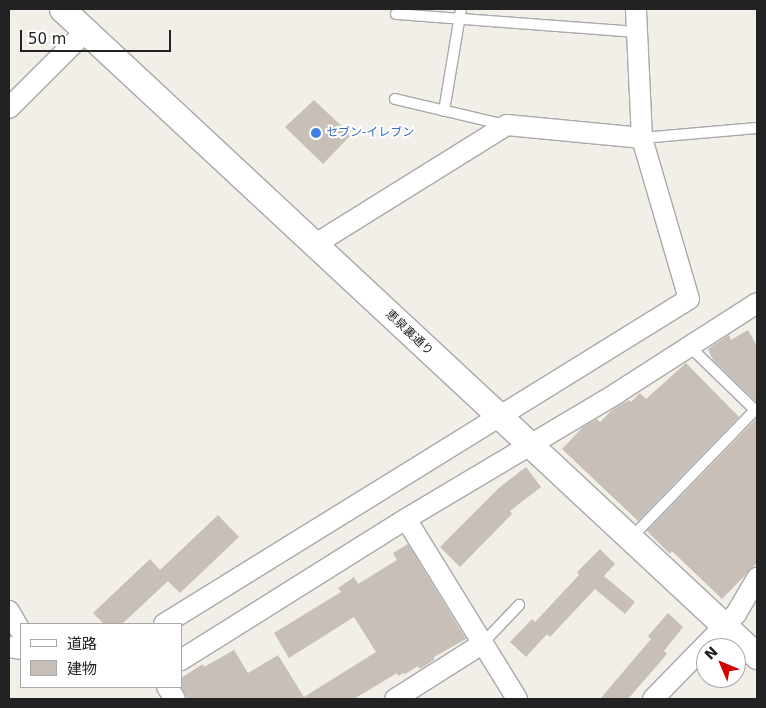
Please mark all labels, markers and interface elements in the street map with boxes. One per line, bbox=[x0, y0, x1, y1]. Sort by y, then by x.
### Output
scale bar bbox=[22, 20, 174, 52]
text: 50 m bbox=[28, 30, 66, 48]
place label: セブン-イレブン bbox=[326, 126, 414, 140]
marker: セブン-イレブン bbox=[310, 127, 322, 139]
street label: 恵泉裏通り bbox=[382, 307, 436, 359]
legend bbox=[20, 623, 182, 688]
text: 道路 bbox=[67, 635, 97, 653]
north arrow bbox=[696, 638, 746, 688]
text: N bbox=[701, 643, 721, 663]
text: 建物 bbox=[67, 660, 97, 678]

